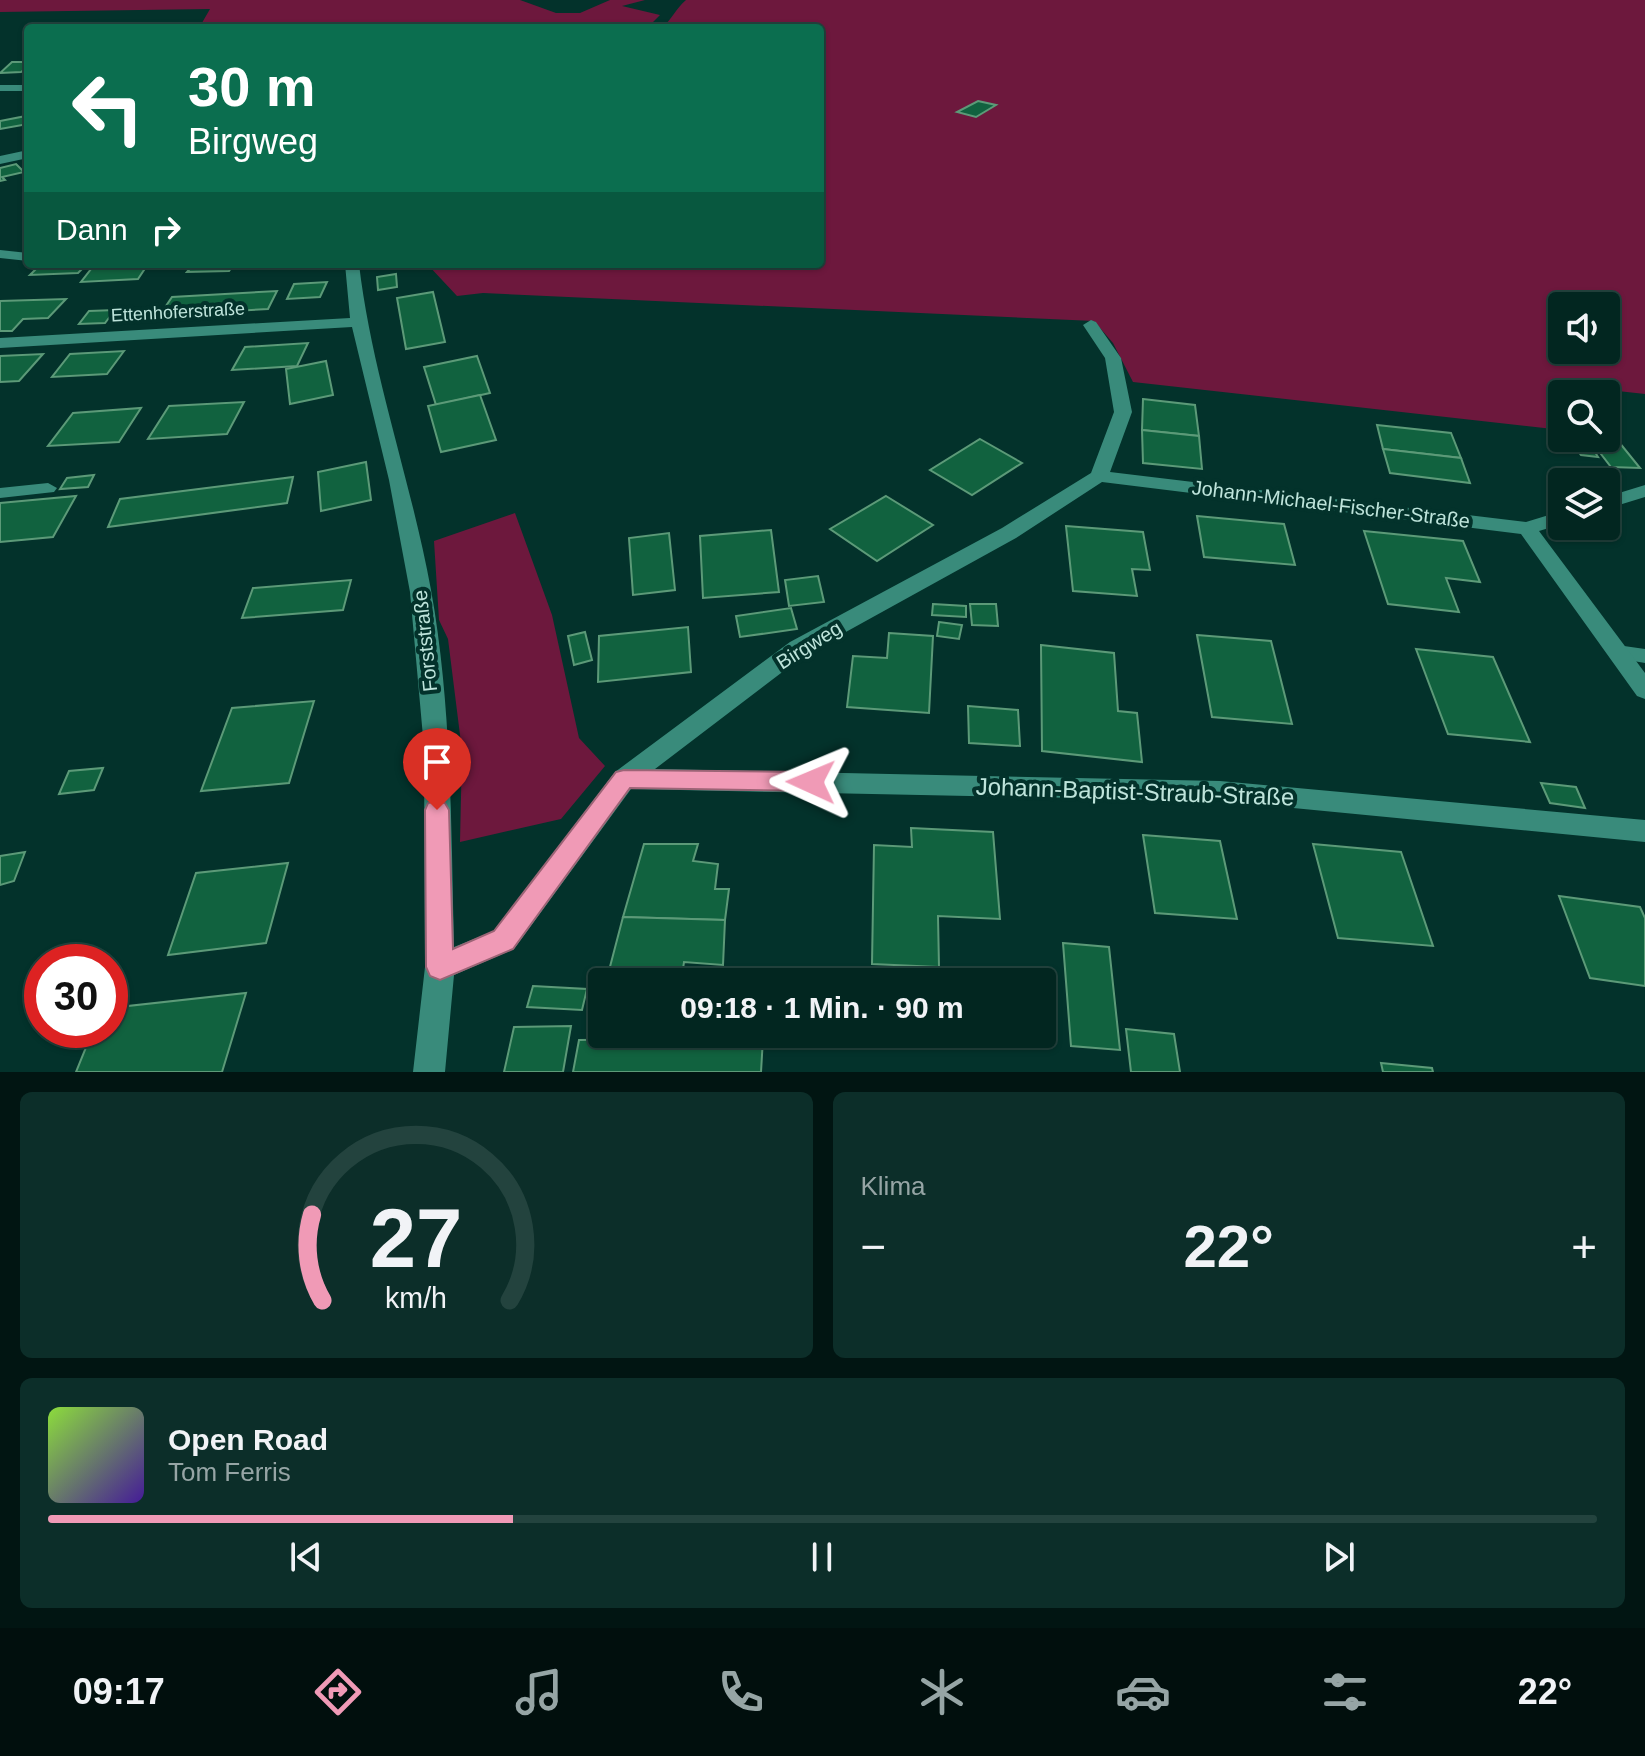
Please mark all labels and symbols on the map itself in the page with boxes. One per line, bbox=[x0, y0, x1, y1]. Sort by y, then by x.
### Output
street label: Ettenhoferstraße bbox=[111, 299, 245, 325]
street label: Johann-Michael-Fischer-Straße bbox=[1191, 476, 1471, 532]
street label: Forststraße bbox=[409, 589, 441, 693]
street label: Birgweg bbox=[773, 617, 845, 673]
pin bbox=[403, 728, 471, 810]
position arrow bbox=[769, 740, 853, 824]
street label: Johann-Baptist-Straub-Straße bbox=[975, 772, 1295, 811]
speed limit sign: 30 bbox=[24, 944, 128, 1048]

